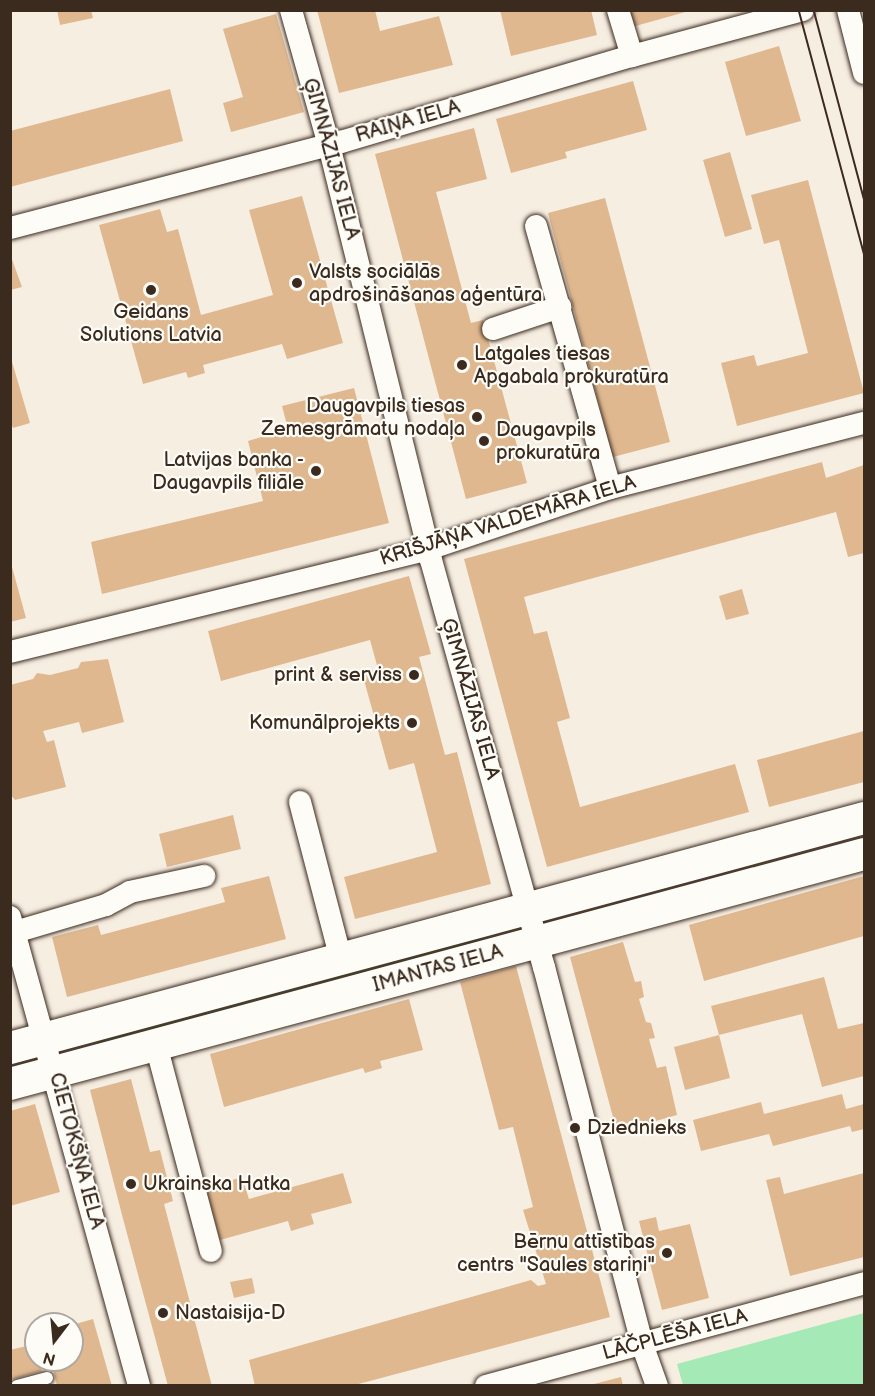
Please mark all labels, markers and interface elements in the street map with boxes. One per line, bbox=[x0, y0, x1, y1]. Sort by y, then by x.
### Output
street label: ĢIMNĀZIJAS IELA bbox=[298, 76, 364, 242]
street label: RAIŅA IELA bbox=[353, 96, 463, 148]
place label: Valsts sociālās apdrošināšanas aģentūra bbox=[309, 260, 542, 307]
marker: Valsts sociālās apdrošināšanas aģentūra bbox=[290, 276, 304, 290]
marker: Geidans Solutions Latvia bbox=[144, 283, 158, 297]
place label: Geidans Solutions Latvia bbox=[80, 300, 222, 347]
place label: Latgales tiesas Apgabala prokuratūra bbox=[474, 342, 669, 389]
marker: Latgales tiesas Apgabala prokuratūra bbox=[455, 358, 469, 372]
place label: Daugavpils tiesas Zemesgrāmatu nodaļa bbox=[261, 394, 465, 441]
marker: Daugavpils tiesas Zemesgrāmatu nodaļa bbox=[470, 410, 484, 424]
place label: Daugavpils prokuratūra bbox=[496, 418, 600, 465]
marker: Daugavpils prokuratūra bbox=[477, 434, 491, 448]
place label: Latvijas banka - Daugavpils filiāle bbox=[152, 448, 304, 495]
marker: Latvijas banka - Daugavpils filiāle bbox=[309, 464, 323, 478]
street label: KRIŠJĀŅA VALDEMĀRA IELA bbox=[377, 470, 639, 572]
street label: ĢIMNĀZIJAS IELA bbox=[436, 616, 504, 782]
place label: print & serviss bbox=[274, 663, 402, 687]
marker: print & serviss bbox=[407, 668, 421, 682]
place label: Komunālprojekts bbox=[249, 711, 400, 735]
marker: Komunālprojekts bbox=[405, 716, 419, 730]
street label: IMANTAS IELA bbox=[370, 940, 506, 998]
street label: CIETOKŠŅA IELA bbox=[44, 1070, 108, 1232]
place label: Dziednieks bbox=[587, 1116, 686, 1140]
marker: Dziednieks bbox=[568, 1121, 582, 1135]
place label: Ukrainska Hatka bbox=[143, 1172, 290, 1196]
marker: Ukrainska Hatka bbox=[124, 1177, 138, 1191]
place label: Bērnu attīstības centrs "Saules stariņi" bbox=[457, 1230, 655, 1277]
marker: Bērnu attīstības centrs "Saules stariņi" bbox=[660, 1246, 674, 1260]
place label: Nastaisija-D bbox=[175, 1301, 285, 1325]
street label: LĀČPLĒŠA IELA bbox=[600, 1304, 750, 1366]
marker: Nastaisija-D bbox=[156, 1306, 170, 1320]
north arrow bbox=[24, 1312, 84, 1372]
text: N bbox=[41, 1347, 58, 1369]

